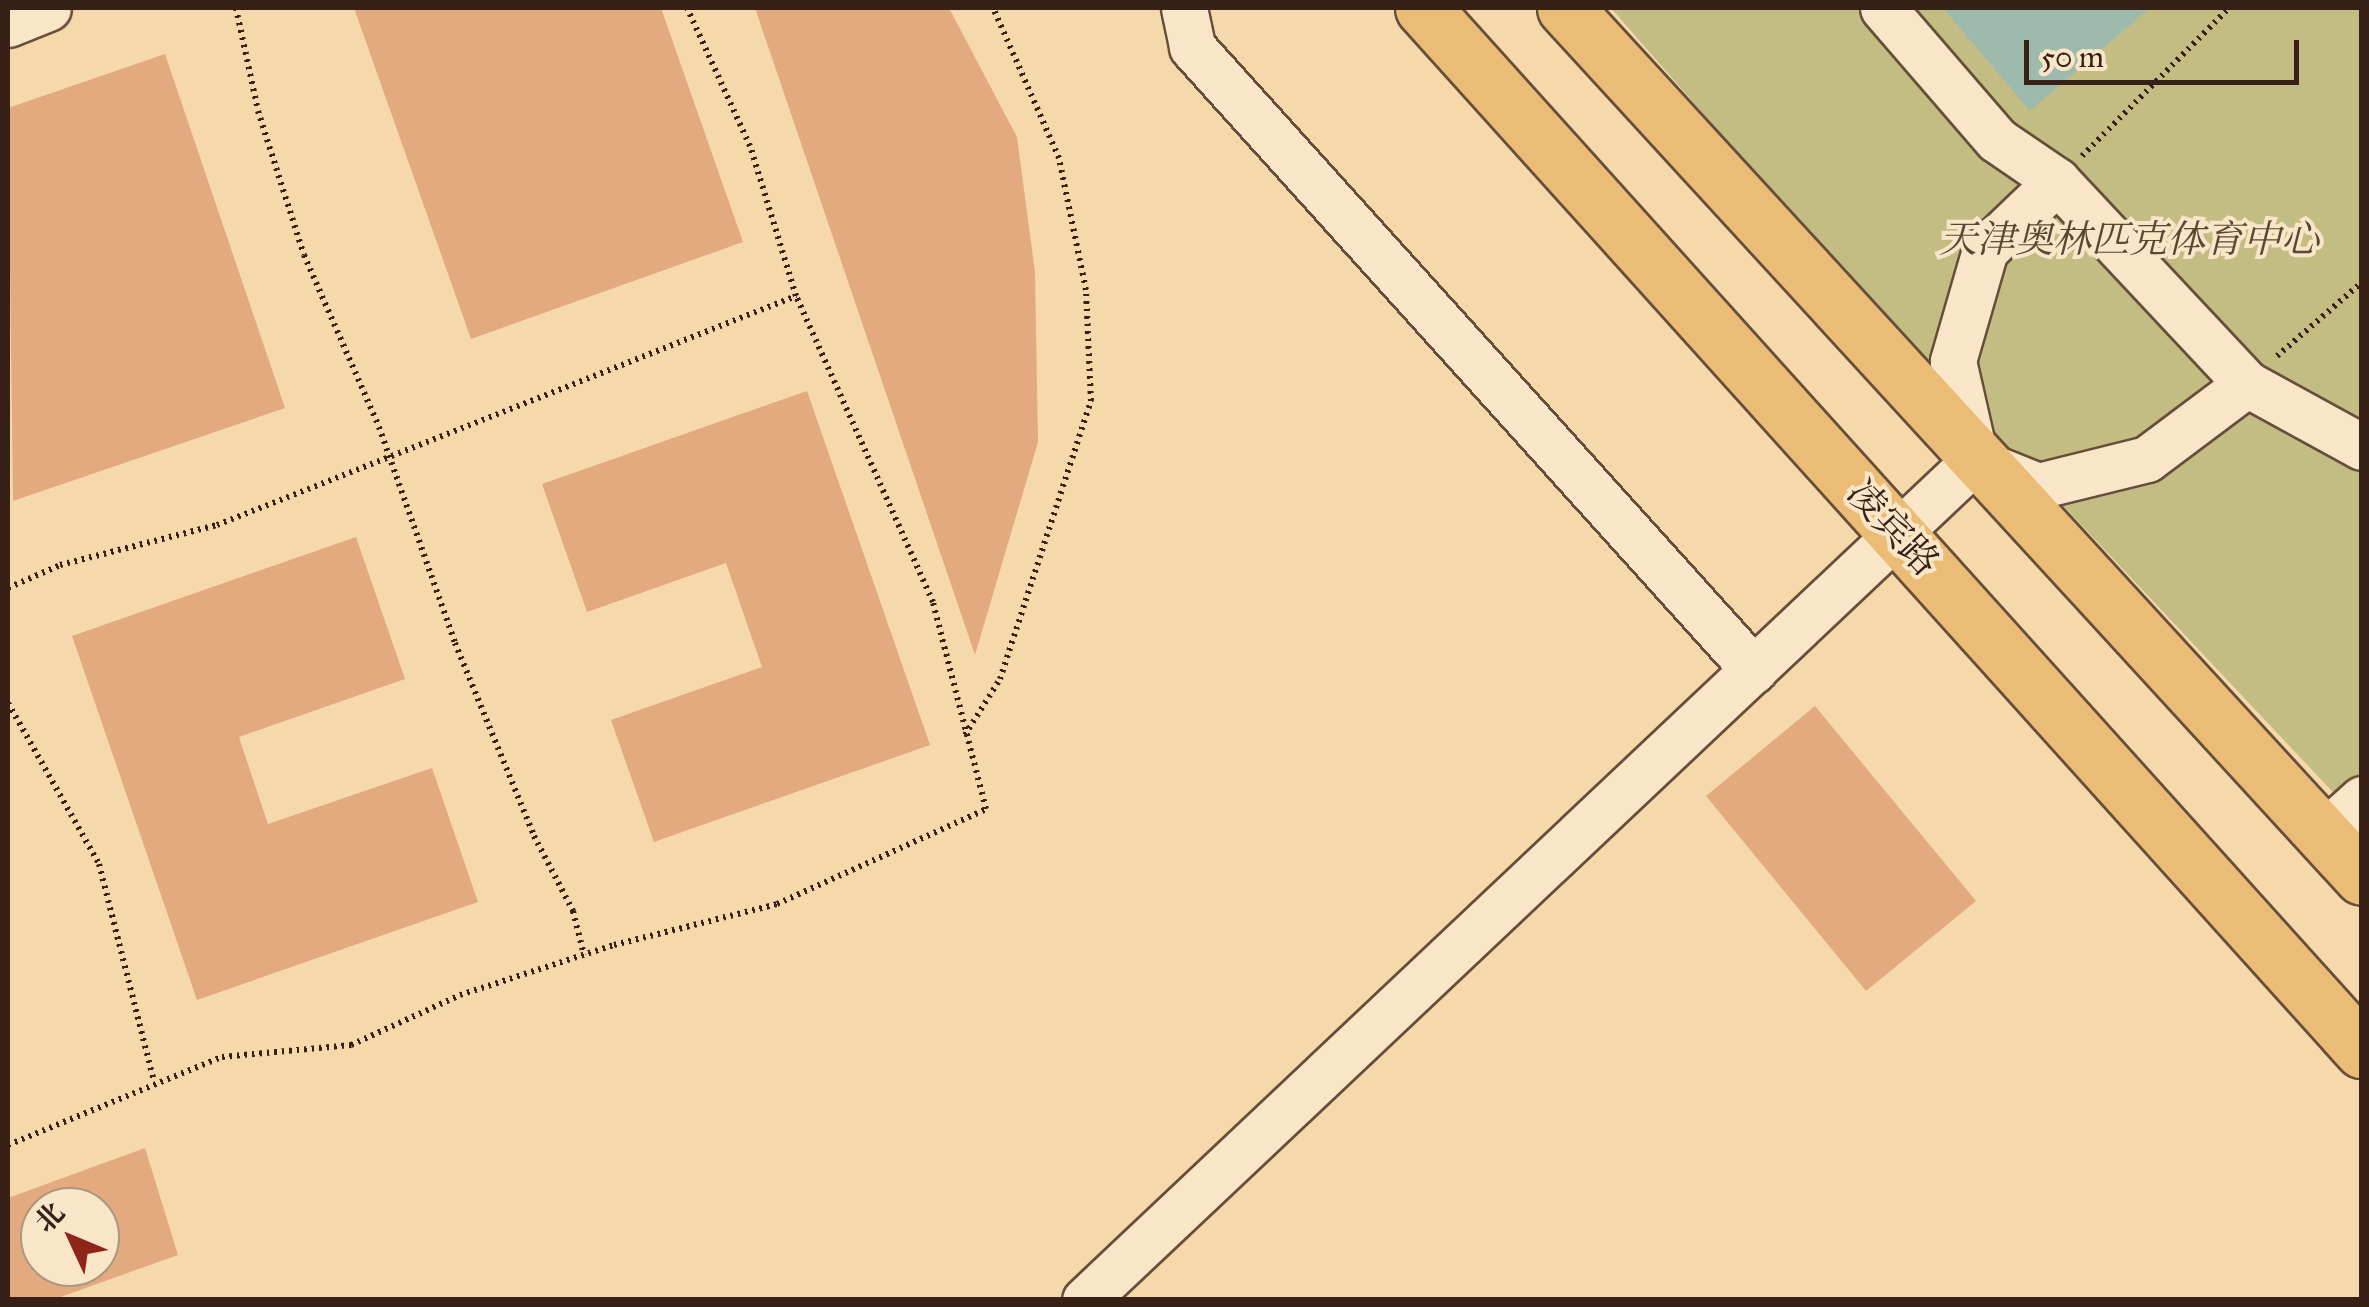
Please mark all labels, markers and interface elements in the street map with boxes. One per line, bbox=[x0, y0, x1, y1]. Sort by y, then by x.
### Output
scale bar bbox=[2029, 20, 2304, 82]
text: 50 m bbox=[2041, 39, 2104, 75]
park label: 天津奥林匹克体育中心 bbox=[1939, 217, 2319, 263]
street label: 凌宾路 bbox=[1837, 471, 1949, 585]
north arrow bbox=[20, 1187, 120, 1287]
text: 北 bbox=[27, 1195, 72, 1239]

